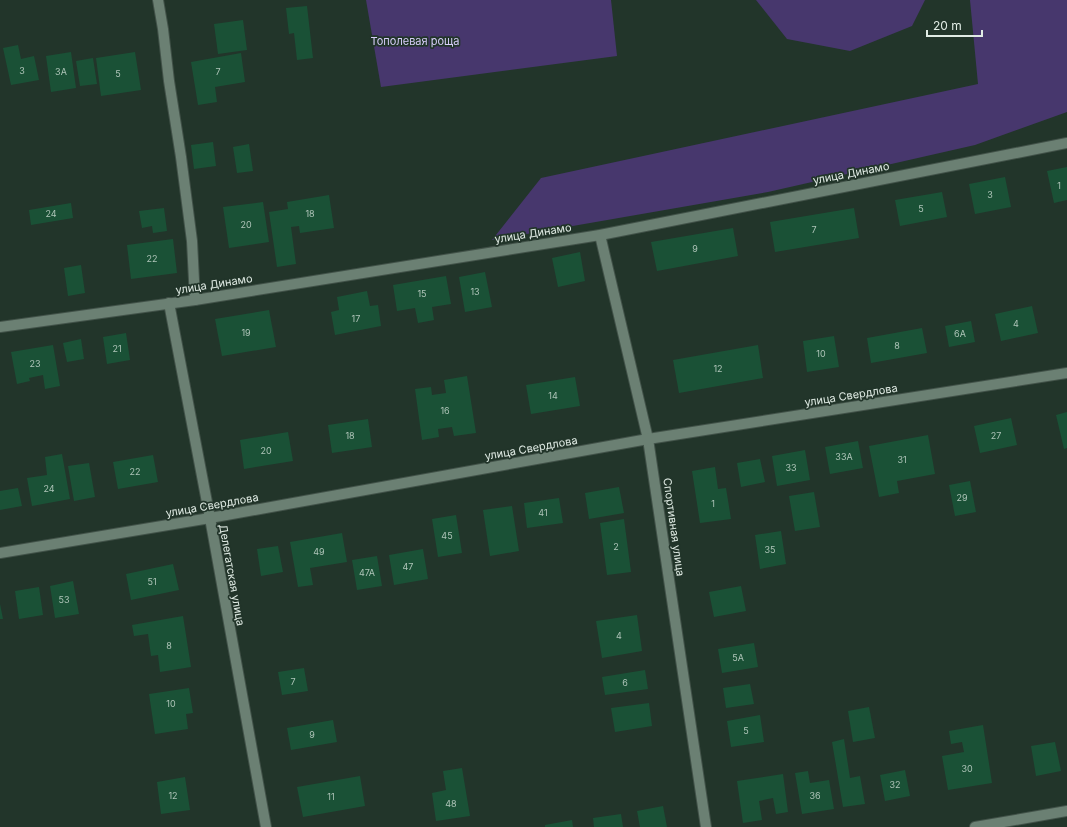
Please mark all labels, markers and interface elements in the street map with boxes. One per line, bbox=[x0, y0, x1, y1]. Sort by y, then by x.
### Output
scale bar bbox=[927, 12, 982, 38]
text: 20 m bbox=[933, 18, 962, 33]
park label: Тополевая роща bbox=[371, 34, 460, 48]
house number: 3 bbox=[19, 65, 25, 76]
house number: 3А bbox=[55, 66, 67, 77]
house number: 7 bbox=[215, 66, 221, 77]
house number: 5 bbox=[115, 68, 121, 79]
street label: улица Динамо bbox=[812, 159, 891, 187]
house number: 1 bbox=[1057, 180, 1061, 191]
house number: 3 bbox=[987, 189, 993, 200]
house number: 5 bbox=[918, 203, 924, 214]
house number: 24 bbox=[45, 208, 57, 219]
house number: 18 bbox=[305, 208, 315, 219]
house number: 20 bbox=[240, 219, 252, 230]
street label: улица Динамо bbox=[494, 220, 573, 246]
house number: 7 bbox=[811, 224, 817, 235]
house number: 9 bbox=[692, 243, 698, 254]
house number: 22 bbox=[147, 253, 157, 264]
street label: улица Динамо bbox=[175, 271, 254, 297]
house number: 13 bbox=[470, 286, 480, 297]
house number: 15 bbox=[417, 288, 427, 299]
house number: 17 bbox=[352, 313, 360, 324]
house number: 4 bbox=[1013, 318, 1019, 329]
house number: 19 bbox=[241, 327, 251, 338]
house number: 6А bbox=[954, 328, 966, 339]
house number: 8 bbox=[894, 340, 900, 351]
house number: 21 bbox=[112, 343, 122, 354]
house number: 10 bbox=[816, 348, 826, 359]
house number: 23 bbox=[29, 358, 41, 369]
house number: 12 bbox=[713, 363, 723, 374]
street label: улица Свердлова bbox=[803, 381, 899, 409]
house number: 14 bbox=[548, 390, 558, 401]
house number: 16 bbox=[440, 405, 450, 416]
house number: 18 bbox=[345, 430, 355, 441]
house number: 27 bbox=[991, 430, 1001, 441]
street label: улица Свердлова bbox=[484, 433, 578, 463]
house number: 20 bbox=[260, 445, 272, 456]
house number: 33А bbox=[835, 451, 853, 462]
house number: 31 bbox=[897, 454, 907, 465]
house number: 33 bbox=[785, 462, 797, 473]
house number: 22 bbox=[130, 466, 140, 477]
street label: Спортивная улица bbox=[660, 477, 688, 577]
house number: 24 bbox=[43, 483, 55, 494]
street label: улица Свердлова bbox=[165, 490, 259, 520]
house number: 29 bbox=[956, 492, 968, 503]
house number: 1 bbox=[711, 498, 715, 509]
house number: 41 bbox=[538, 507, 548, 518]
street label: Делегатская улица bbox=[216, 523, 248, 627]
house number: 45 bbox=[441, 530, 453, 541]
house number: 2 bbox=[613, 541, 619, 552]
house number: 35 bbox=[764, 544, 776, 555]
house number: 49 bbox=[313, 546, 325, 557]
house number: 47 bbox=[403, 561, 413, 572]
house number: 47А bbox=[359, 567, 375, 578]
house number: 51 bbox=[147, 576, 157, 587]
house number: 53 bbox=[58, 594, 70, 605]
house number: 4 bbox=[616, 630, 622, 641]
house number: 8 bbox=[166, 640, 172, 651]
house number: 5А bbox=[732, 652, 744, 663]
house number: 7 bbox=[290, 676, 296, 687]
house number: 6 bbox=[622, 677, 628, 688]
house number: 10 bbox=[166, 698, 176, 709]
house number: 5 bbox=[743, 725, 749, 736]
house number: 9 bbox=[309, 729, 315, 740]
house number: 30 bbox=[961, 763, 973, 774]
house number: 32 bbox=[889, 779, 901, 790]
house number: 12 bbox=[168, 790, 178, 801]
house number: 36 bbox=[809, 790, 821, 801]
house number: 11 bbox=[327, 791, 335, 802]
house number: 48 bbox=[445, 798, 457, 809]

